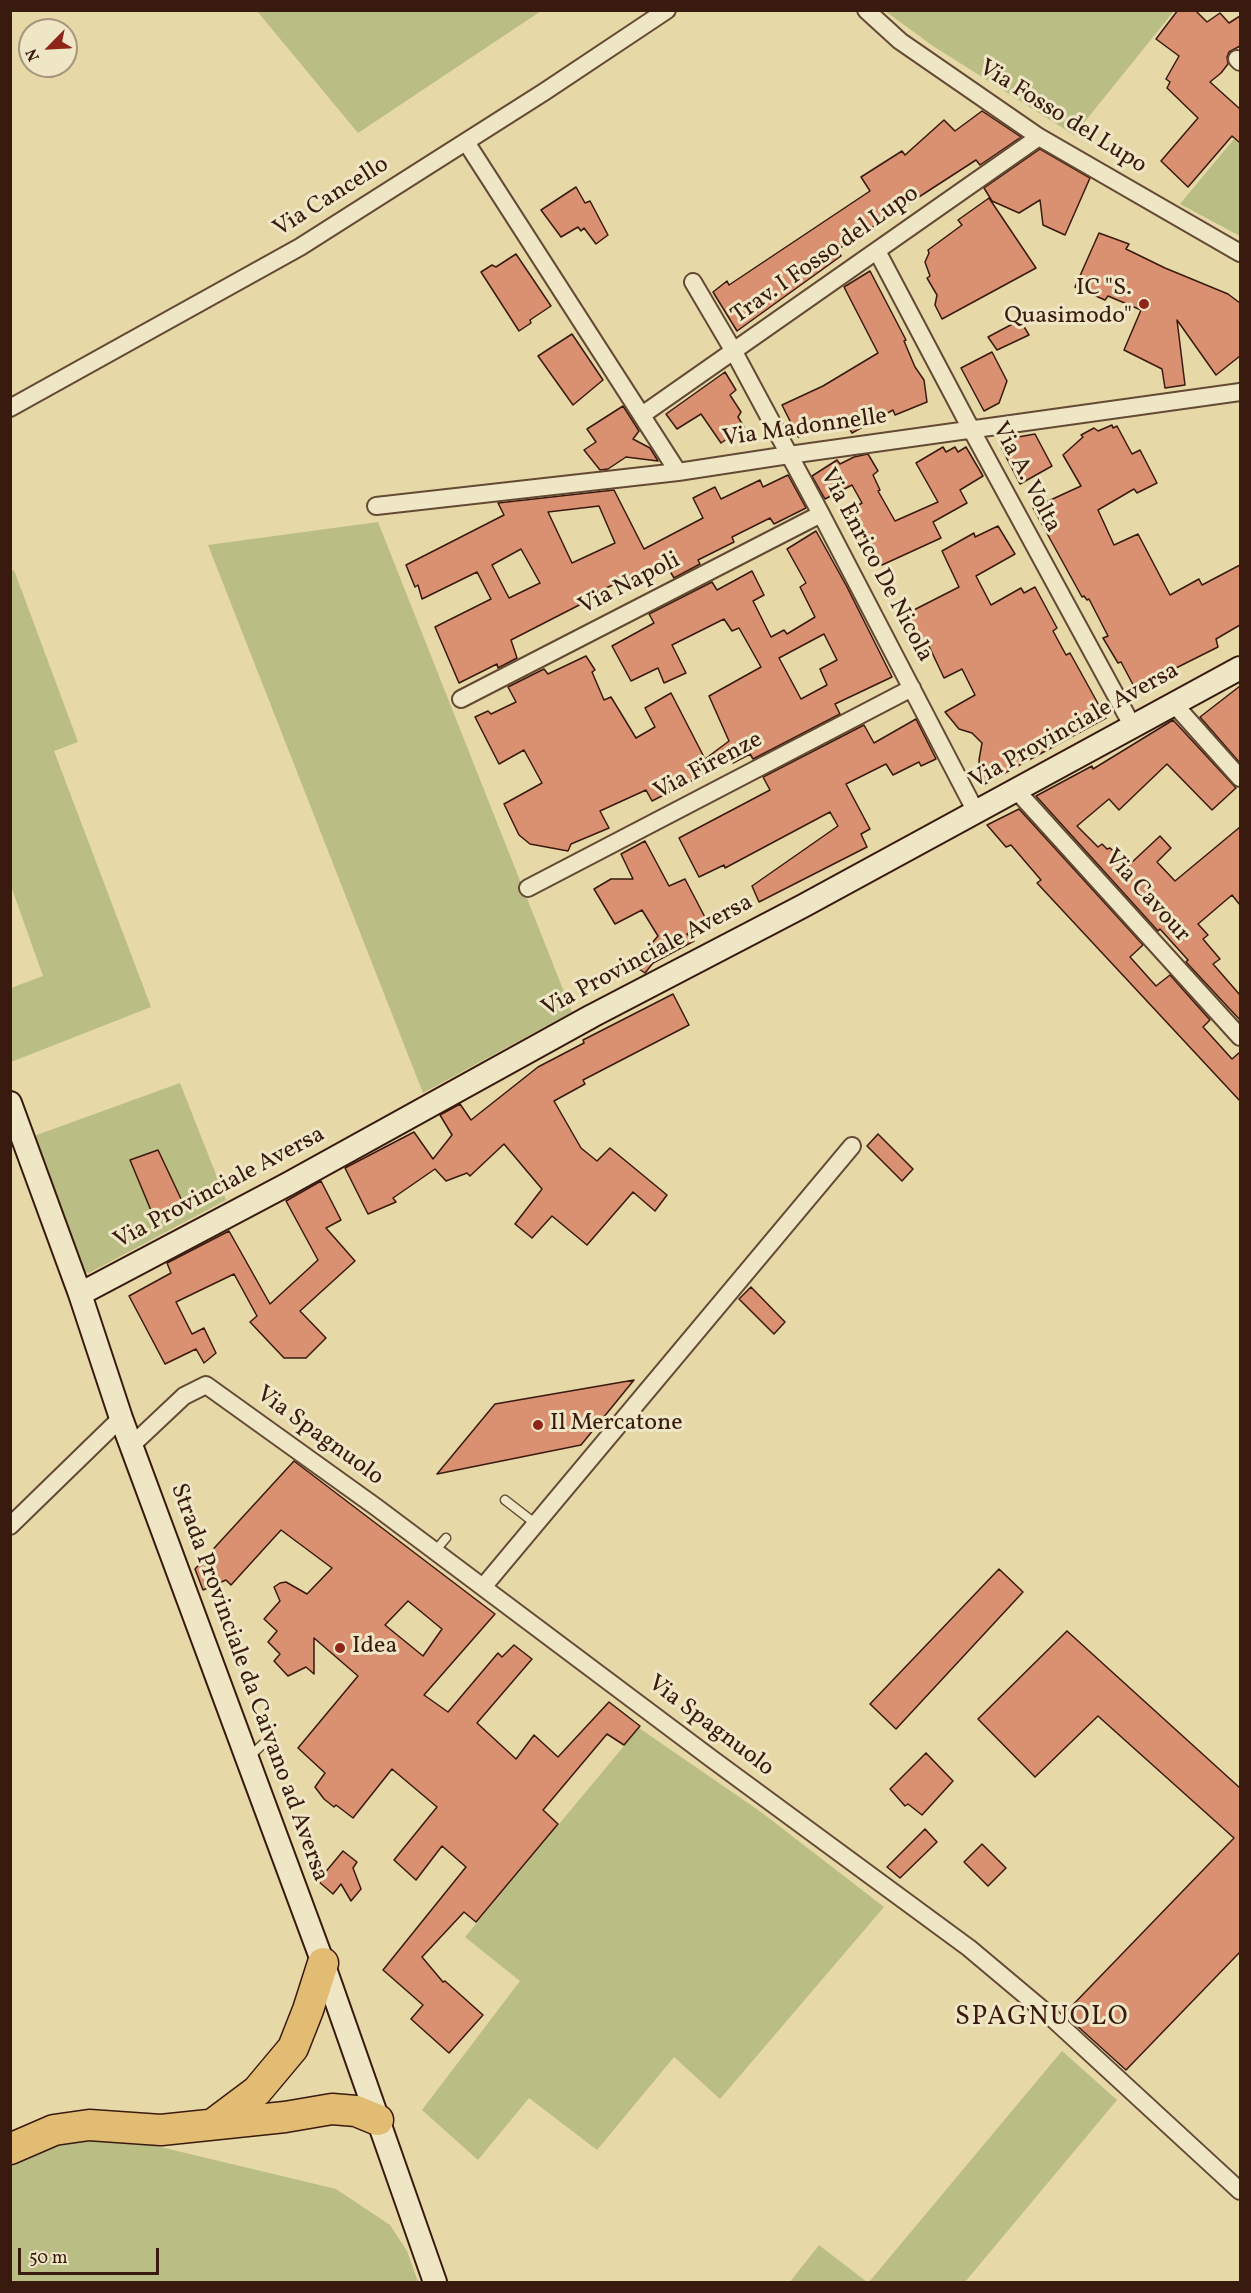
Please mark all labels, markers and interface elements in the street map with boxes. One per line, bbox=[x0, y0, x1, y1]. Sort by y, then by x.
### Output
north arrow bbox=[18, 18, 78, 78]
text: N bbox=[21, 45, 46, 64]
street label: Via Fosso del Lupo bbox=[973, 55, 1151, 181]
street label: Via Cancello bbox=[269, 151, 395, 245]
street label: Trav. I Fosso del Lupo bbox=[727, 180, 925, 332]
place label: IC "S. Quasimodo" bbox=[1004, 276, 1132, 332]
marker: IC "S. Quasimodo" bbox=[1137, 297, 1151, 311]
street label: Via Madonnelle bbox=[721, 403, 889, 455]
street label: Via A. Volta bbox=[984, 418, 1066, 538]
street label: Via Enrico De Nicola bbox=[812, 464, 938, 668]
street label: Via Napoli bbox=[575, 547, 685, 623]
street label: Via Provinciale Aversa bbox=[965, 657, 1185, 797]
street label: Via Firenze bbox=[650, 727, 768, 807]
street label: Via Cavour bbox=[1097, 845, 1195, 949]
street label: Via Provinciale Aversa bbox=[538, 889, 758, 1025]
street label: Via Provinciale Aversa bbox=[110, 1121, 330, 1257]
street label: Via Spagnuolo bbox=[250, 1381, 388, 1493]
place label: Il Mercatone bbox=[550, 1411, 683, 1439]
marker: Il Mercatone bbox=[531, 1418, 545, 1432]
street label: Strada Provinciale da Caivano ad Aversa bbox=[162, 1480, 334, 1886]
place label: Idea bbox=[352, 1634, 397, 1662]
marker: Idea bbox=[333, 1641, 347, 1655]
street label: Via Spagnuolo bbox=[641, 1670, 779, 1784]
district label: SPAGNUOLO bbox=[955, 2003, 1129, 2035]
scale bar bbox=[21, 2236, 162, 2274]
text: 50 m bbox=[29, 2246, 68, 2271]

